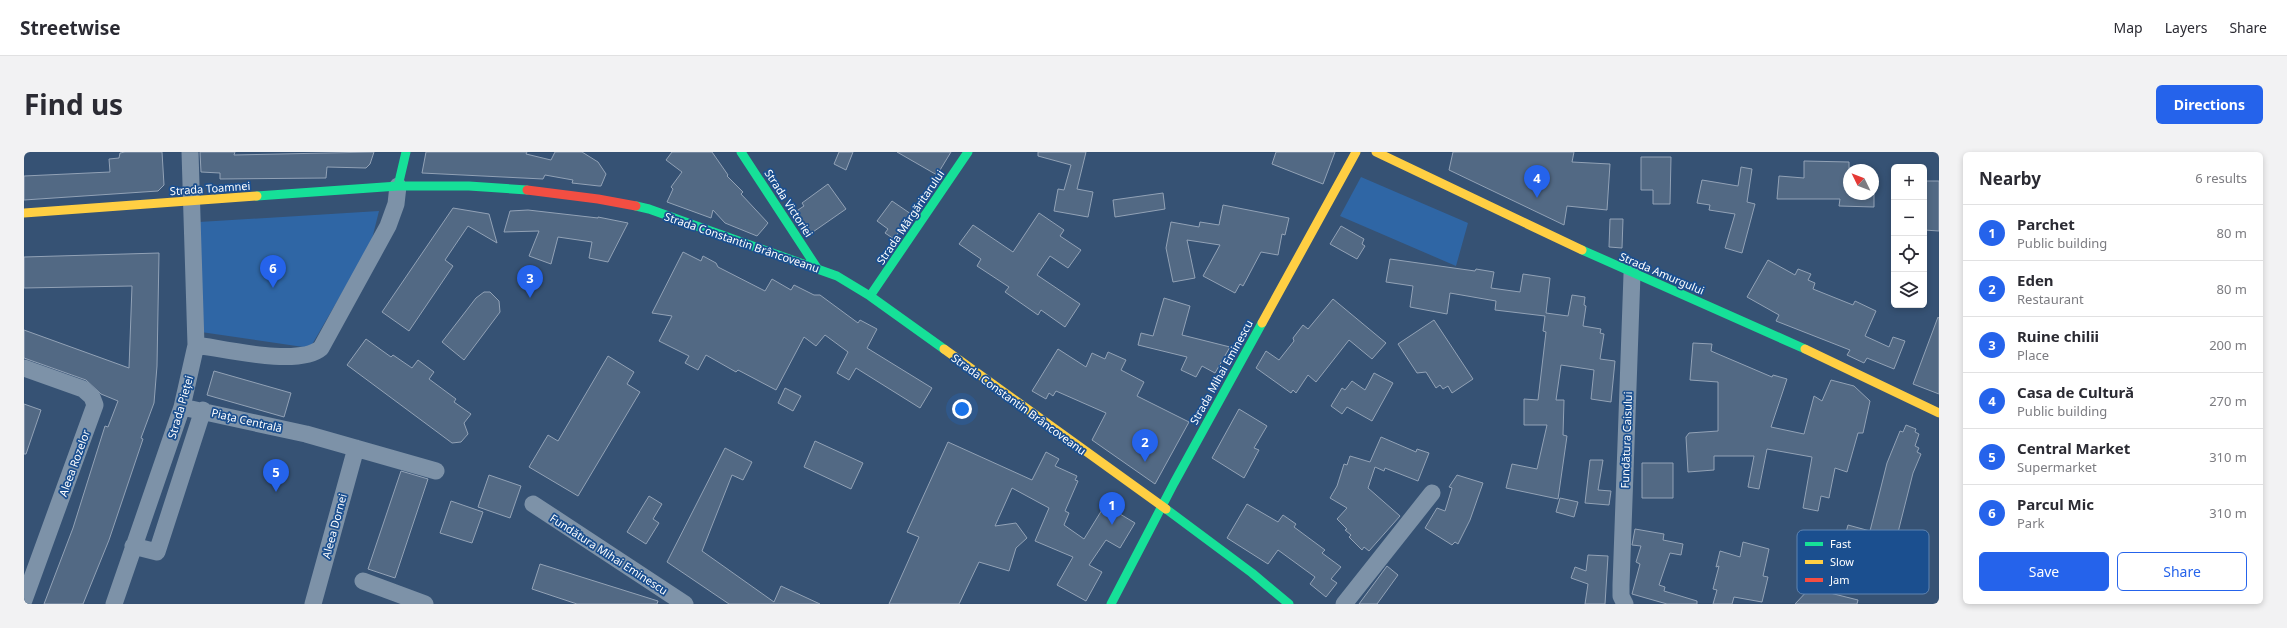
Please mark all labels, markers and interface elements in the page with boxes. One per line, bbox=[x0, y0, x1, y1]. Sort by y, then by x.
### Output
text: Streetwise bbox=[20, 15, 121, 41]
text: Map bbox=[2114, 18, 2143, 37]
text: Layers bbox=[2165, 18, 2207, 37]
text: Share bbox=[2229, 18, 2267, 37]
text: Find us bbox=[24, 85, 123, 123]
button: Directions bbox=[2156, 85, 2263, 124]
north arrow bbox=[1843, 164, 1879, 200]
map controls bbox=[1891, 164, 1927, 308]
button: + bbox=[1891, 164, 1927, 200]
pin: 4 bbox=[1524, 165, 1550, 198]
street label: Strada Victoriei bbox=[761, 166, 817, 240]
street label: Strada Mărgăritarului bbox=[873, 167, 947, 267]
text: Nearby bbox=[1979, 167, 2041, 190]
text: 6 results bbox=[2195, 169, 2247, 187]
street label: Strada Toamnei bbox=[169, 178, 251, 198]
button: − bbox=[1891, 200, 1927, 236]
street label: Strada Constantin Brâncoveanu bbox=[662, 208, 822, 276]
text: Parchet bbox=[2017, 214, 2075, 234]
text: 1 bbox=[1988, 224, 1996, 242]
text: 80 m bbox=[2217, 224, 2247, 242]
text: Public building bbox=[2017, 234, 2107, 252]
button: locate bbox=[1891, 236, 1927, 272]
street label: Strada Amurgului bbox=[1617, 248, 1707, 298]
pin: 6 bbox=[260, 255, 286, 288]
pin: 3 bbox=[517, 265, 543, 298]
text: Eden bbox=[2017, 270, 2054, 290]
button: layers bbox=[1891, 272, 1927, 308]
text: 2 bbox=[1988, 280, 1996, 298]
text: 80 m bbox=[2217, 280, 2247, 298]
text: Restaurant bbox=[2017, 290, 2084, 308]
street label: Strada Mihai Eminescu bbox=[1186, 317, 1256, 427]
text: Ruine chilii bbox=[2017, 326, 2099, 346]
text: 3 bbox=[1988, 336, 1996, 354]
text: 200 m bbox=[2209, 336, 2247, 354]
text: Place bbox=[2017, 346, 2049, 364]
street label: Strada Constantin Brâncoveanu bbox=[949, 350, 1089, 458]
street label: Strada Pieței bbox=[164, 374, 196, 440]
text: Casa de Cultură bbox=[2017, 382, 2134, 402]
street label: Fundătura Caisului bbox=[1617, 391, 1635, 489]
text: 4 bbox=[1988, 392, 1996, 410]
text: 270 m bbox=[2209, 392, 2247, 410]
your location bbox=[952, 399, 972, 419]
text: Public building bbox=[2017, 402, 2107, 420]
street label: Piața Centrală bbox=[210, 405, 284, 435]
street label: Aleea Rozelor bbox=[55, 427, 93, 499]
pin: 2 bbox=[1132, 429, 1158, 462]
text: Central Market bbox=[2017, 438, 2130, 458]
text: 5 bbox=[1988, 448, 1996, 466]
text: 310 m bbox=[2209, 448, 2247, 466]
text: Supermarket bbox=[2017, 458, 2097, 476]
pin: 5 bbox=[263, 459, 289, 492]
street label: Aleea Dornei bbox=[318, 492, 350, 560]
pin: 1 bbox=[1099, 492, 1125, 525]
text: Parcul Mic bbox=[2017, 494, 2094, 514]
text: 6 bbox=[1988, 504, 1996, 522]
text: 310 m bbox=[2209, 504, 2247, 522]
street label: Fundătura Mihai Eminescu bbox=[547, 510, 671, 598]
text: Park bbox=[2017, 514, 2044, 532]
legend bbox=[1797, 530, 1929, 594]
text: Fast bbox=[1830, 536, 1851, 551]
button: Save bbox=[1979, 552, 2109, 591]
button: Share bbox=[2117, 552, 2247, 591]
text: Slow bbox=[1830, 554, 1854, 569]
text: Jam bbox=[1829, 572, 1849, 587]

